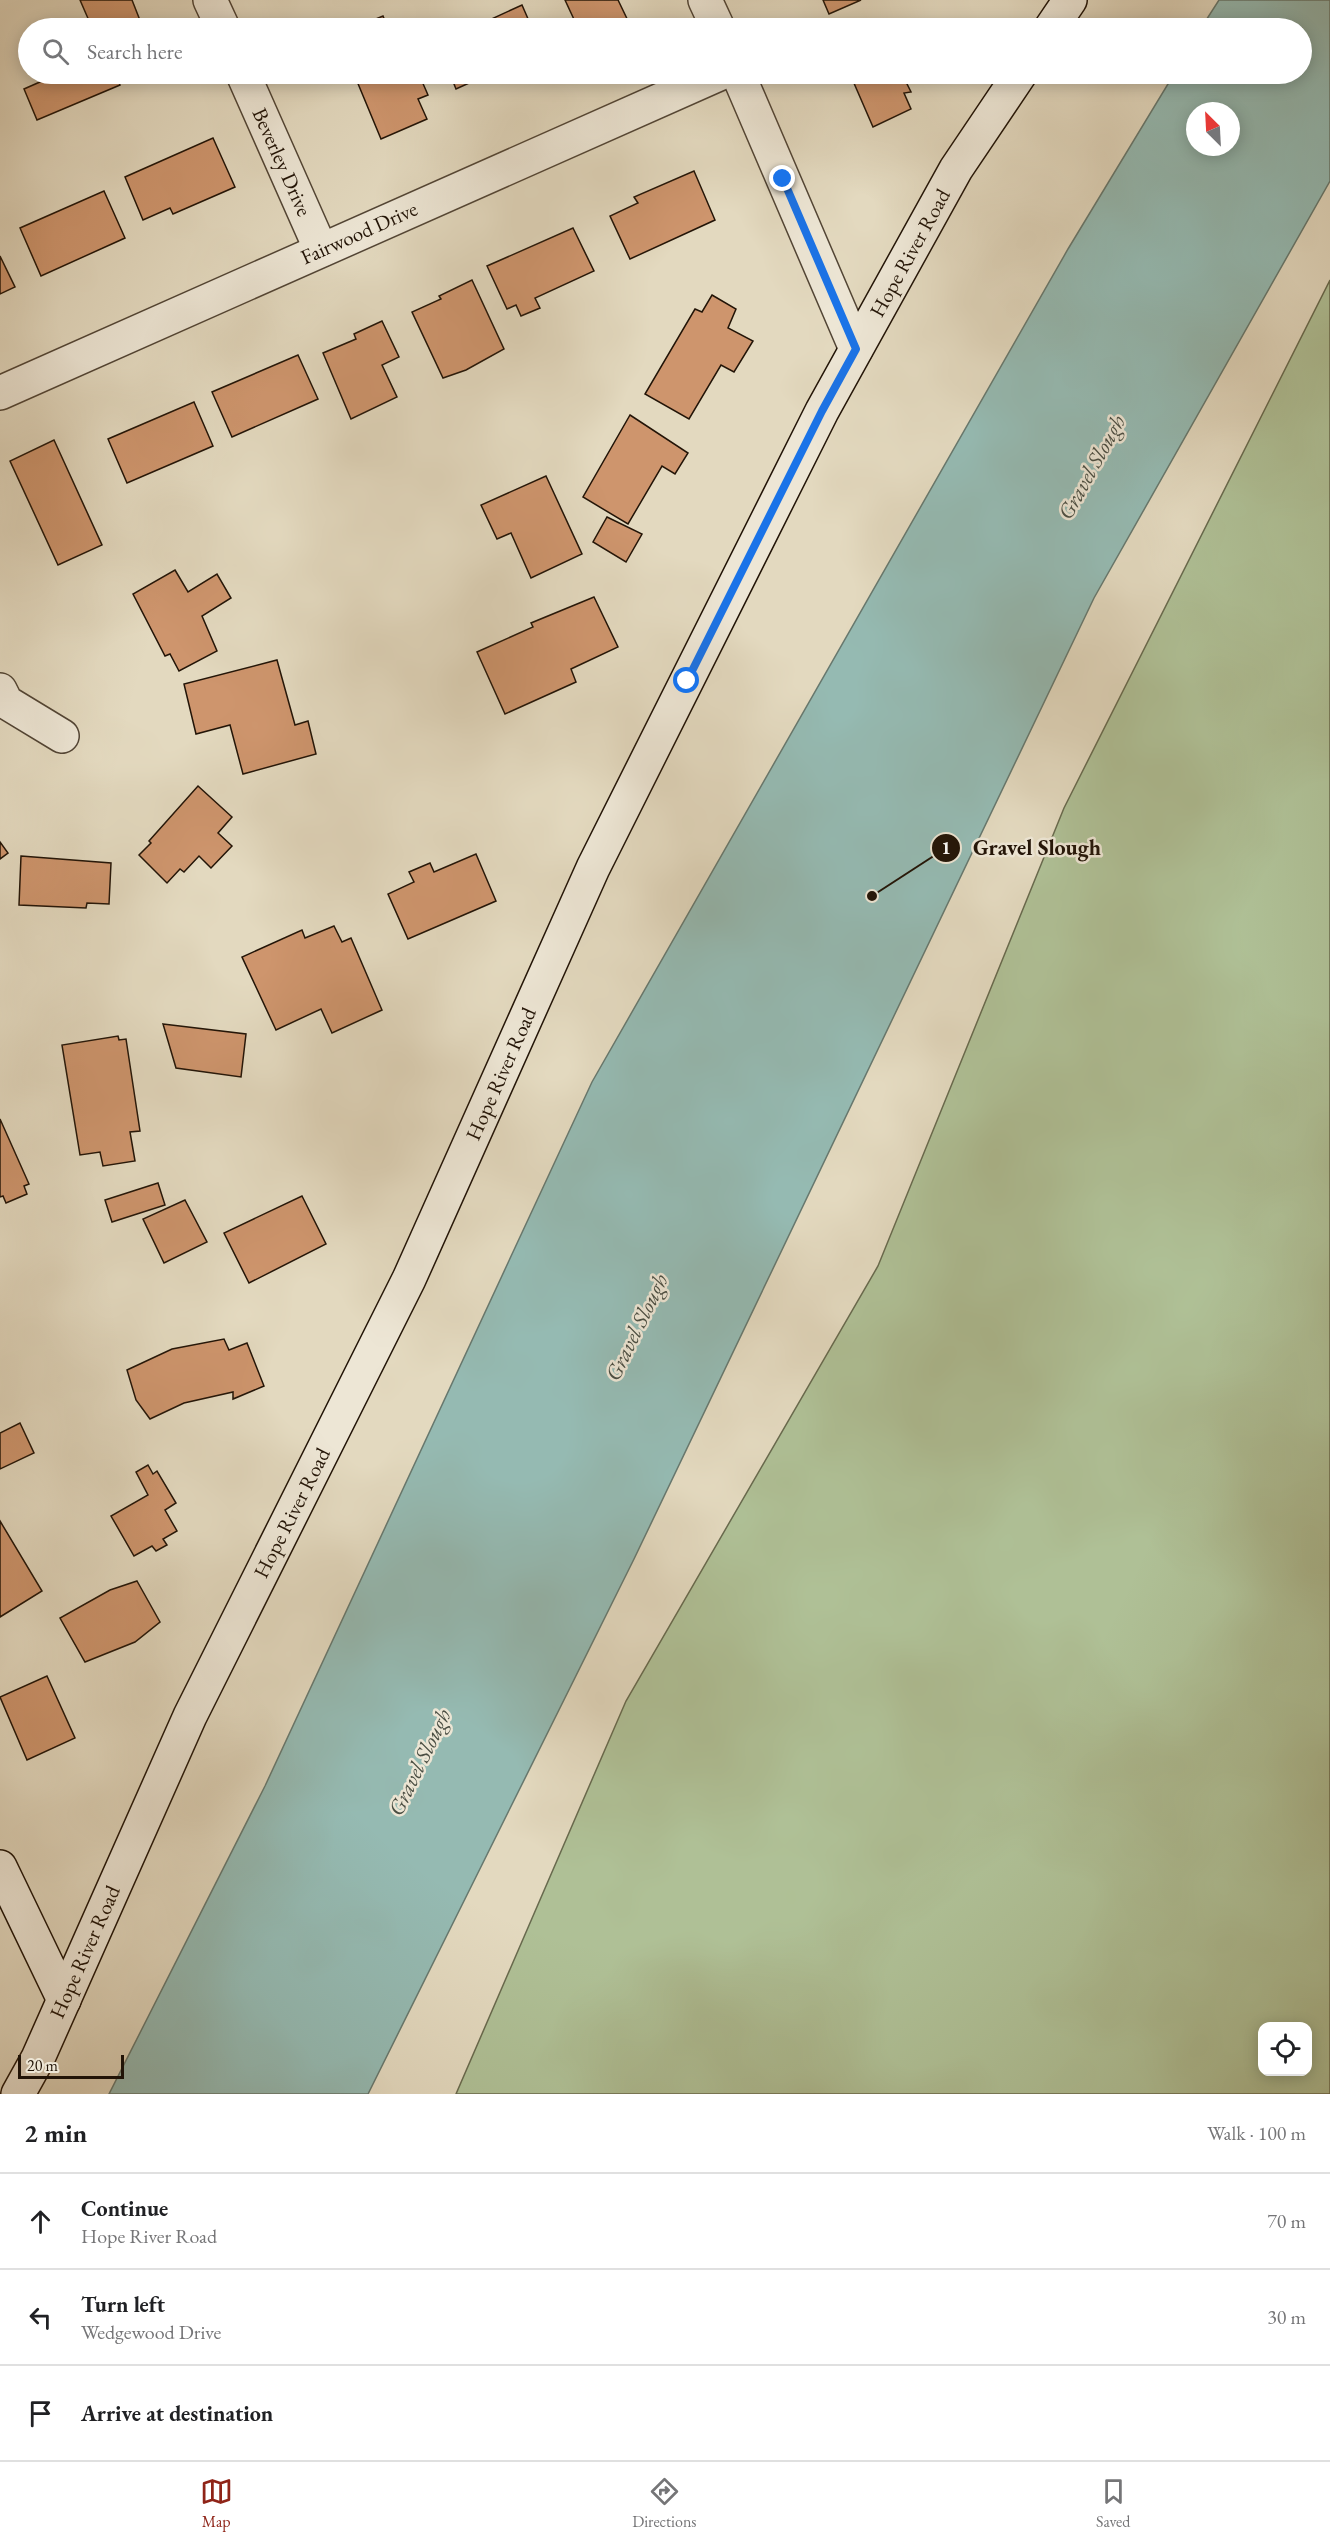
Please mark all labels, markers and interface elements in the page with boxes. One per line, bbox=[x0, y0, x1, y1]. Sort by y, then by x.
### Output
search box bbox=[18, 18, 1312, 84]
icon: search bbox=[39, 35, 72, 68]
text: Search here bbox=[87, 37, 182, 66]
north arrow bbox=[1186, 102, 1240, 156]
street label: Beverley Drive bbox=[247, 103, 318, 220]
route end bbox=[769, 165, 795, 191]
street label: Hope River Road bbox=[863, 183, 956, 322]
street label: Fairwood Drive bbox=[296, 195, 421, 270]
water label: Gravel Slough bbox=[1051, 409, 1132, 525]
route start bbox=[673, 667, 699, 693]
callout: Gravel Slough bbox=[931, 828, 1113, 868]
text: Gravel Slough bbox=[973, 833, 1101, 862]
text: 1 bbox=[941, 836, 951, 859]
street label: Hope River Road bbox=[459, 1003, 542, 1145]
water label: Gravel Slough bbox=[598, 1269, 675, 1385]
street label: Hope River Road bbox=[247, 1443, 336, 1583]
water label: Gravel Slough bbox=[381, 1704, 458, 1820]
street label: Hope River Road bbox=[43, 1881, 126, 2023]
map controls bbox=[1258, 2022, 1312, 2076]
button: locate bbox=[1258, 2022, 1312, 2076]
scale bar bbox=[18, 2052, 124, 2080]
text: 20 m bbox=[27, 2055, 58, 2076]
text: 2 min bbox=[24, 2116, 87, 2150]
text: Walk · 100 m bbox=[1207, 2120, 1306, 2146]
text: Continue bbox=[81, 2194, 168, 2223]
icon: ahead bbox=[24, 2205, 57, 2238]
text: 70 m bbox=[1267, 2208, 1306, 2234]
text: Hope River Road bbox=[81, 2223, 217, 2249]
text: Turn left bbox=[81, 2290, 165, 2319]
icon: left bbox=[24, 2301, 57, 2334]
text: 30 m bbox=[1267, 2304, 1306, 2330]
text: Wedgewood Drive bbox=[81, 2319, 221, 2345]
icon: arrive bbox=[24, 2397, 57, 2430]
text: Arrive at destination bbox=[81, 2399, 273, 2428]
tab: Map bbox=[200, 2475, 233, 2532]
tab: Directions bbox=[632, 2475, 697, 2532]
tab: Saved bbox=[1096, 2475, 1130, 2532]

